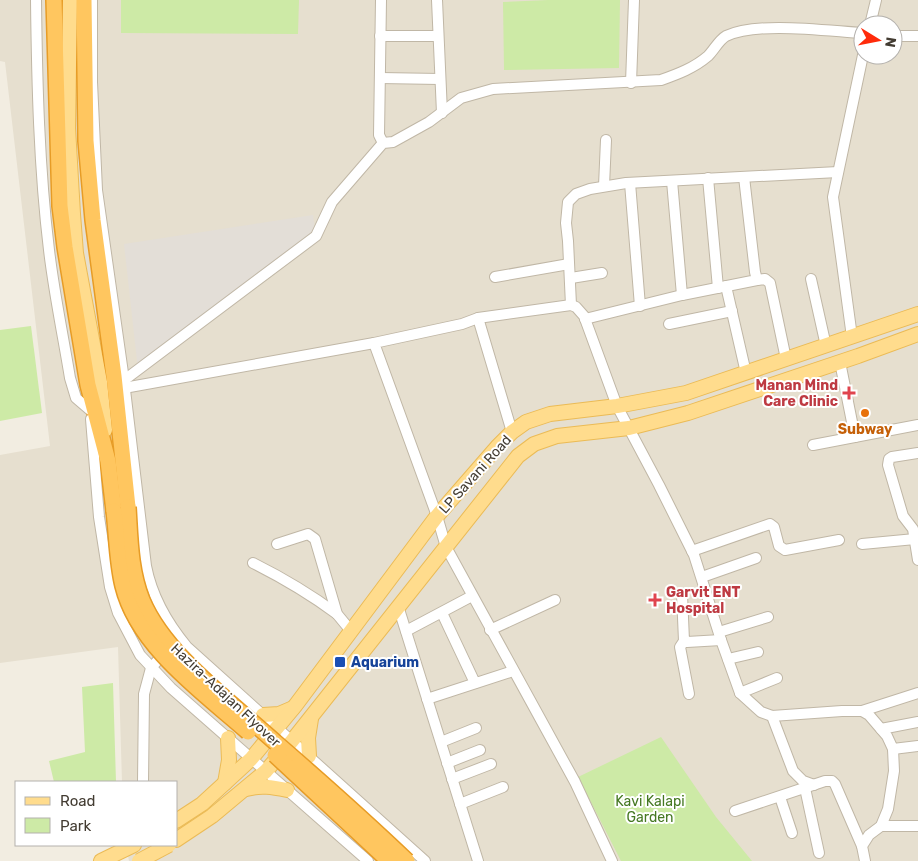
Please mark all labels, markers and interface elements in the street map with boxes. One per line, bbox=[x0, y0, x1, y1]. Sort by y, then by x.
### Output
north arrow bbox=[853, 15, 903, 65]
text: N bbox=[881, 36, 900, 49]
place label: Manan Mind Care Clinic bbox=[755, 377, 838, 410]
marker: Manan Mind Care Clinic bbox=[842, 386, 856, 400]
marker: Subway bbox=[859, 407, 871, 419]
place label: Subway bbox=[838, 421, 893, 438]
street label: LP Savani Road bbox=[436, 432, 515, 517]
place label: Garvit ENT Hospital bbox=[666, 584, 741, 617]
marker: Garvit ENT Hospital bbox=[648, 593, 662, 607]
street label: Hazira-Adajan Flyover bbox=[167, 640, 285, 751]
place label: Aquarium bbox=[351, 654, 419, 671]
marker: Aquarium bbox=[333, 655, 347, 669]
legend bbox=[15, 781, 178, 846]
text: Road bbox=[60, 792, 96, 810]
park label: Kavi Kalapi Garden bbox=[615, 793, 685, 826]
text: Park bbox=[60, 817, 91, 835]

